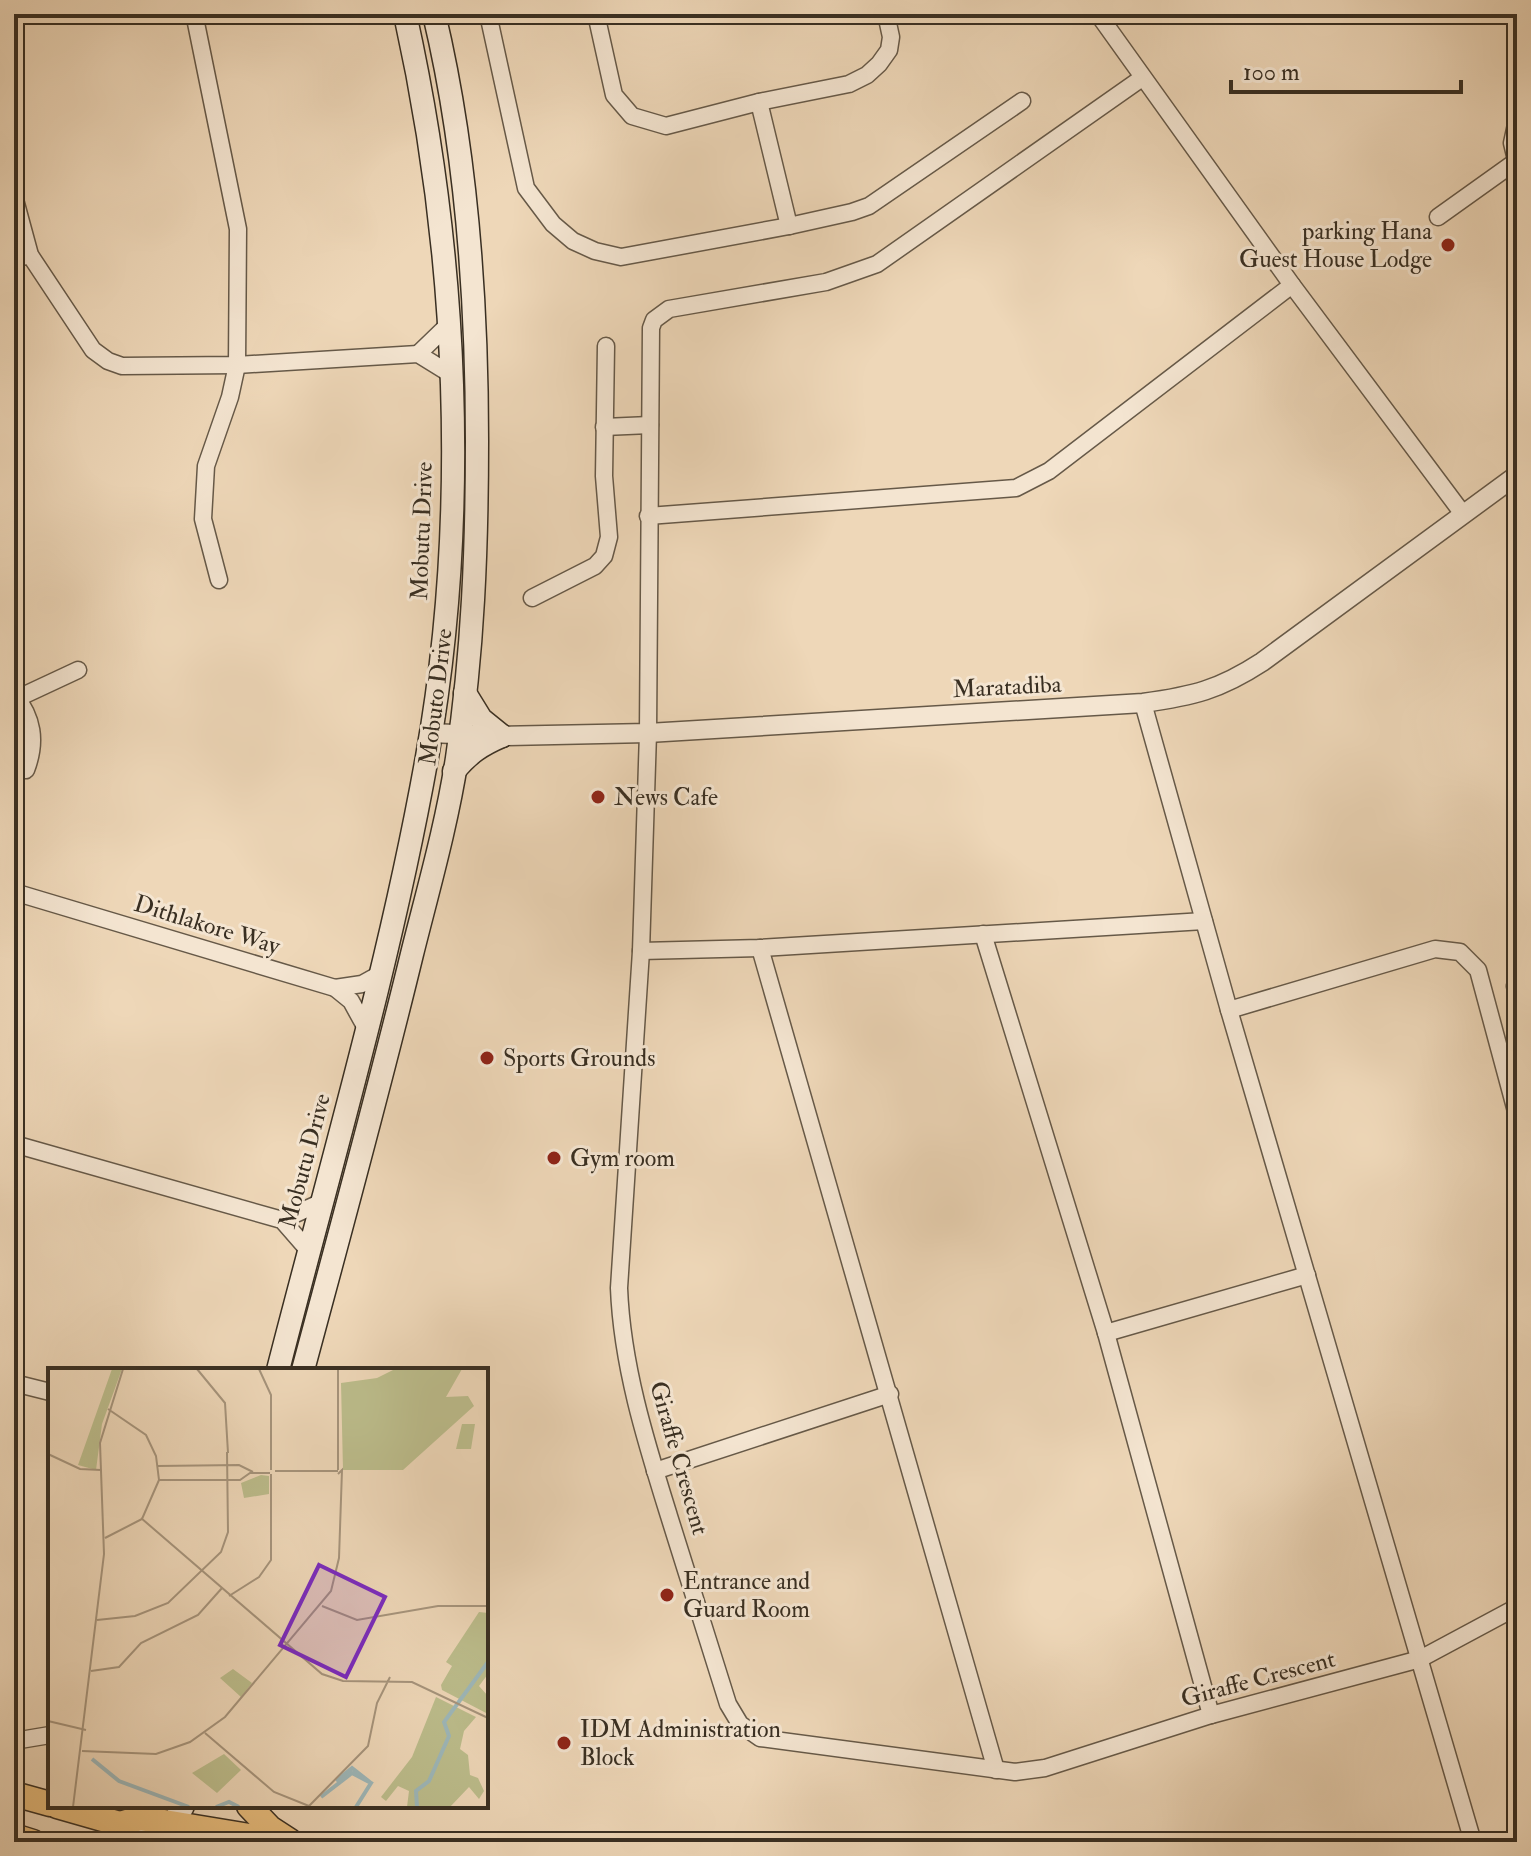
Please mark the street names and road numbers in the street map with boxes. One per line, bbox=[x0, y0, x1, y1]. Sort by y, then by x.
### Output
street label: Mobutu Drive bbox=[404, 461, 440, 601]
street label: Mobuto Drive bbox=[412, 627, 460, 767]
street label: Maratadiba bbox=[952, 669, 1063, 705]
street label: Dithlakore Way bbox=[130, 888, 284, 962]
street label: Mobutu Drive bbox=[272, 1090, 338, 1232]
street label: Giraffe Crescent bbox=[642, 1378, 716, 1539]
street label: Giraffe Crescent bbox=[1178, 1643, 1339, 1714]

